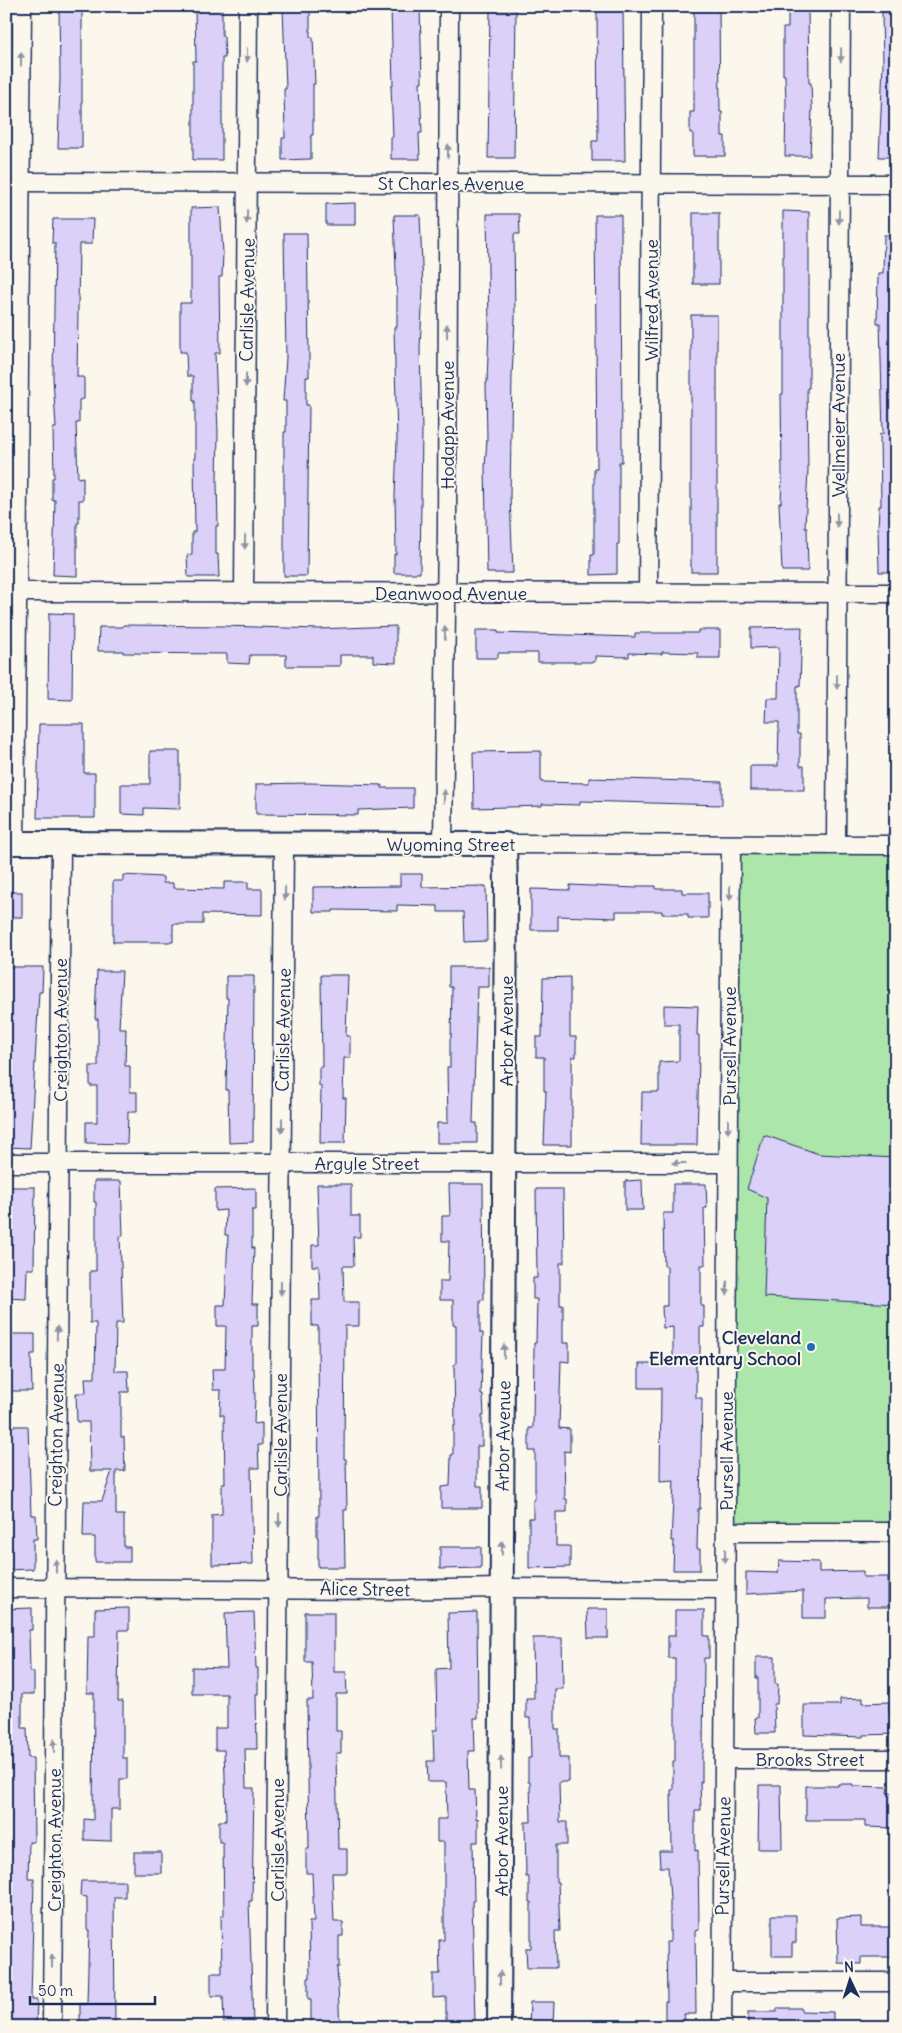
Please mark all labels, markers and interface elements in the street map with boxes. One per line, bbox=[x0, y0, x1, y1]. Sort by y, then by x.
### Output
one-way arrow bbox=[243, 47, 251, 63]
one-way arrow bbox=[837, 47, 845, 63]
one-way arrow bbox=[17, 51, 25, 67]
one-way arrow bbox=[444, 142, 452, 158]
street label: St Charles Avenue bbox=[378, 172, 524, 195]
one-way arrow bbox=[243, 210, 251, 226]
one-way arrow bbox=[835, 210, 843, 226]
street label: Carlisle Avenue bbox=[234, 238, 260, 362]
street label: Wilfred Avenue bbox=[640, 239, 663, 361]
one-way arrow bbox=[443, 322, 451, 338]
street label: Wellmeier Avenue bbox=[827, 353, 850, 497]
street label: Hodapp Avenue bbox=[436, 360, 459, 490]
one-way arrow bbox=[242, 372, 250, 388]
one-way arrow bbox=[833, 512, 841, 528]
one-way arrow bbox=[241, 535, 249, 551]
street label: Deanwood Avenue bbox=[375, 582, 527, 605]
one-way arrow bbox=[441, 625, 449, 641]
one-way arrow bbox=[833, 675, 841, 691]
one-way arrow bbox=[440, 787, 448, 803]
street label: Wyoming Street bbox=[387, 833, 515, 856]
one-way arrow bbox=[281, 885, 289, 901]
one-way arrow bbox=[726, 886, 734, 902]
street label: Creighton Avenue bbox=[49, 958, 72, 1102]
street label: Carlisle Avenue bbox=[270, 968, 296, 1092]
street label: Arbor Avenue bbox=[495, 976, 518, 1086]
street label: Pursell Avenue bbox=[718, 986, 741, 1106]
one-way arrow bbox=[278, 1117, 286, 1133]
one-way arrow bbox=[724, 1118, 732, 1134]
street label: Argyle Street bbox=[314, 1152, 420, 1175]
one-way arrow bbox=[671, 1159, 687, 1167]
one-way arrow bbox=[277, 1280, 285, 1296]
one-way arrow bbox=[723, 1281, 731, 1297]
one-way arrow bbox=[53, 1325, 61, 1341]
place label: Cleveland Elementary School bbox=[649, 1326, 801, 1370]
marker: Cleveland Elementary School bbox=[805, 1341, 817, 1353]
one-way arrow bbox=[500, 1342, 508, 1358]
street label: Creighton Avenue bbox=[43, 1363, 69, 1507]
street label: Carlisle Avenue bbox=[269, 1373, 292, 1497]
street label: Arbor Avenue bbox=[491, 1380, 515, 1492]
street label: Pursell Avenue bbox=[715, 1391, 738, 1511]
one-way arrow bbox=[275, 1512, 283, 1528]
one-way arrow bbox=[498, 1540, 506, 1556]
one-way arrow bbox=[721, 1548, 729, 1564]
one-way arrow bbox=[52, 1557, 60, 1573]
street label: Alice Street bbox=[320, 1577, 410, 1601]
one-way arrow bbox=[50, 1737, 58, 1753]
street label: Brooks Street bbox=[756, 1748, 864, 1771]
one-way arrow bbox=[497, 1755, 505, 1771]
street label: Creighton Avenue bbox=[43, 1768, 66, 1912]
street label: Carlisle Avenue bbox=[266, 1778, 289, 1902]
street label: Arbor Avenue bbox=[490, 1786, 513, 1896]
street label: Pursell Avenue bbox=[710, 1796, 736, 1916]
one-way arrow bbox=[49, 1952, 57, 1968]
north arrow bbox=[824, 1956, 874, 2006]
text: N bbox=[844, 1958, 855, 1976]
one-way arrow bbox=[496, 1970, 504, 1986]
scale bar bbox=[30, 1973, 155, 2005]
text: 50 m bbox=[38, 1981, 73, 2000]

